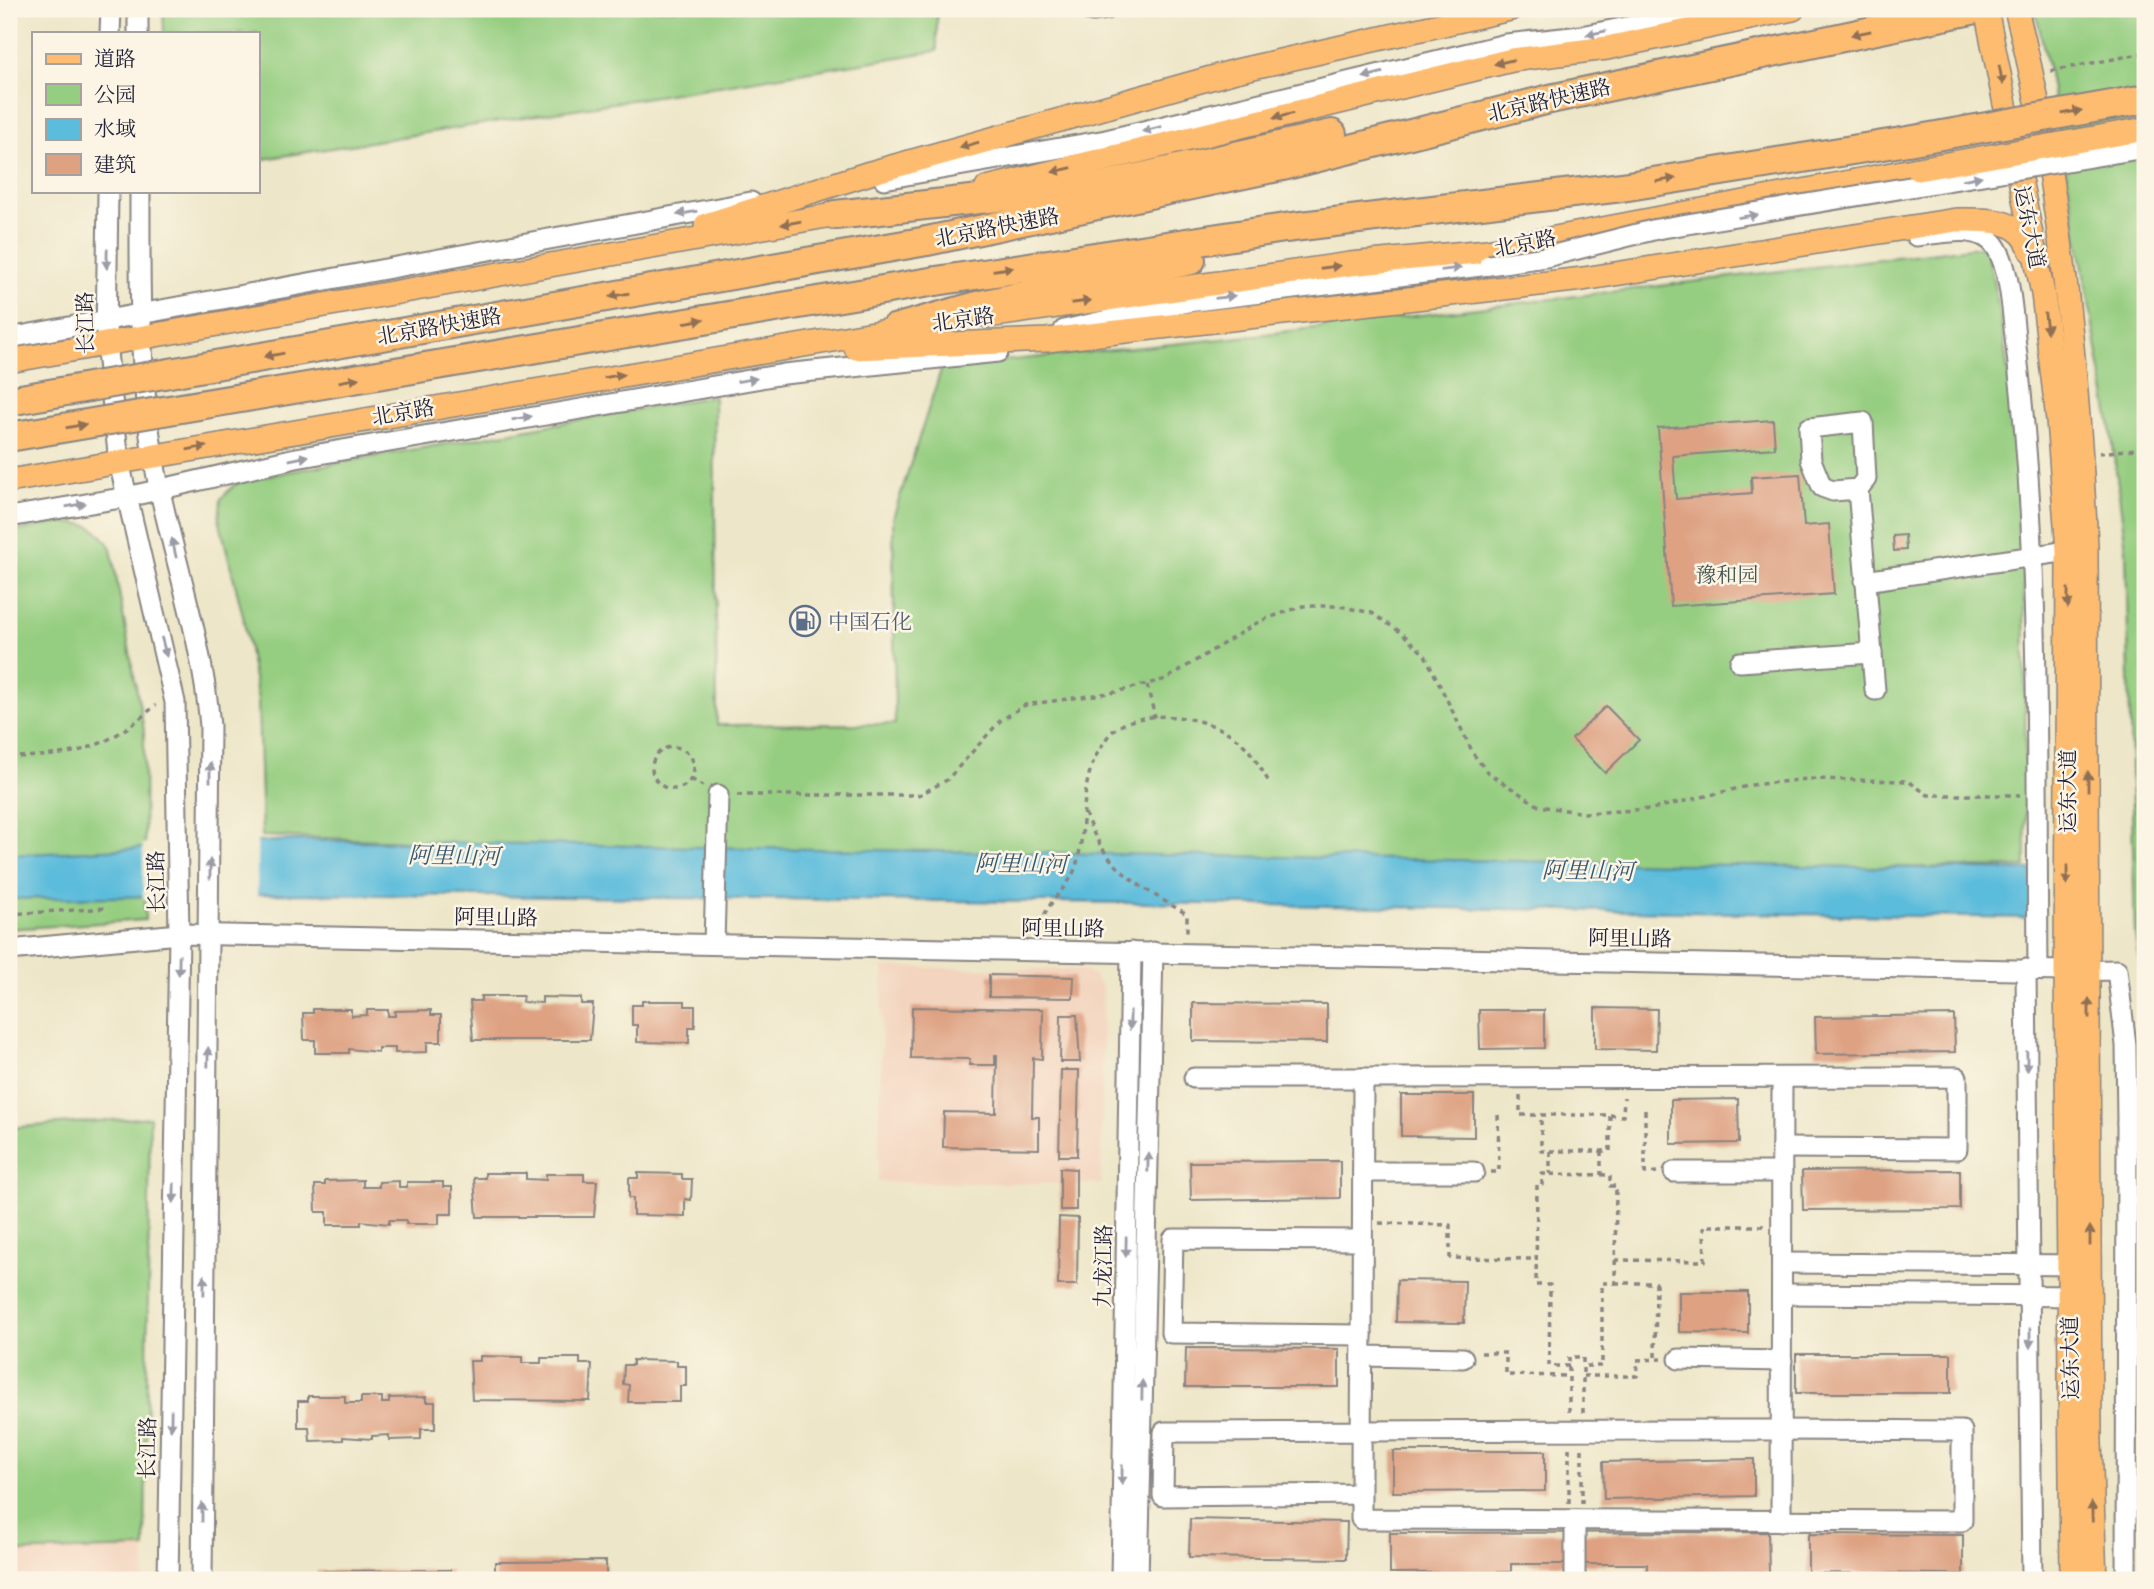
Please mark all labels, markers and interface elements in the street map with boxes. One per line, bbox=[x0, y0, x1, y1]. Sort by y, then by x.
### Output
one-way arrow bbox=[1585, 28, 1607, 39]
one-way arrow bbox=[1850, 28, 1872, 39]
legend bbox=[32, 32, 259, 192]
text: 道路 bbox=[94, 43, 136, 74]
one-way arrow bbox=[1493, 57, 1515, 68]
one-way arrow bbox=[1996, 64, 2007, 86]
one-way arrow bbox=[1362, 70, 1384, 81]
street label: 北京路快速路 bbox=[1484, 71, 1614, 129]
text: 公园 bbox=[94, 79, 136, 110]
one-way arrow bbox=[2061, 106, 2083, 117]
one-way arrow bbox=[1272, 111, 1294, 122]
text: 水域 bbox=[94, 113, 136, 144]
one-way arrow bbox=[1141, 124, 1163, 135]
one-way arrow bbox=[958, 140, 980, 151]
text: 建筑 bbox=[94, 149, 136, 180]
one-way arrow bbox=[1051, 165, 1073, 176]
one-way arrow bbox=[1961, 172, 1983, 183]
one-way arrow bbox=[1655, 174, 1677, 185]
street label: 运东大道 bbox=[2007, 183, 2053, 271]
street label: 北京路快速路 bbox=[932, 200, 1062, 254]
one-way arrow bbox=[676, 208, 698, 219]
one-way arrow bbox=[1737, 210, 1759, 221]
one-way arrow bbox=[780, 218, 802, 229]
street label: 北京路 bbox=[1491, 222, 1559, 264]
one-way arrow bbox=[101, 248, 113, 270]
one-way arrow bbox=[1319, 261, 1341, 272]
one-way arrow bbox=[992, 264, 1014, 275]
one-way arrow bbox=[1440, 264, 1462, 275]
one-way arrow bbox=[607, 290, 629, 301]
street label: 长江路 bbox=[69, 291, 101, 355]
one-way arrow bbox=[1214, 291, 1236, 302]
one-way arrow bbox=[1070, 297, 1092, 308]
street label: 北京路 bbox=[930, 299, 996, 339]
street label: 北京路快速路 bbox=[374, 300, 504, 352]
one-way arrow bbox=[2041, 312, 2052, 334]
one-way arrow bbox=[683, 315, 705, 326]
one-way arrow bbox=[263, 350, 285, 361]
one-way arrow bbox=[603, 370, 625, 381]
one-way arrow bbox=[338, 374, 360, 385]
one-way arrow bbox=[736, 374, 758, 385]
street label: 北京路 bbox=[369, 391, 437, 433]
one-way arrow bbox=[512, 412, 534, 423]
one-way arrow bbox=[65, 420, 87, 431]
one-way arrow bbox=[186, 442, 208, 453]
one-way arrow bbox=[288, 452, 310, 463]
one-way arrow bbox=[65, 499, 87, 510]
one-way arrow bbox=[168, 537, 179, 559]
park label: 豫和园 bbox=[1696, 559, 1759, 590]
one-way arrow bbox=[2062, 588, 2074, 610]
fuel station icon: 中国石化 bbox=[788, 604, 822, 638]
place label: 中国石化 bbox=[828, 606, 912, 637]
one-way arrow bbox=[159, 636, 170, 658]
street label: 运东大道 bbox=[2052, 749, 2083, 833]
one-way arrow bbox=[204, 760, 216, 782]
one-way arrow bbox=[2082, 769, 2094, 791]
water label: 阿里山河 bbox=[408, 838, 504, 872]
water label: 阿里山河 bbox=[975, 846, 1071, 880]
street label: 长江路 bbox=[140, 850, 172, 914]
water label: 阿里山河 bbox=[1542, 853, 1638, 887]
one-way arrow bbox=[204, 857, 216, 879]
one-way arrow bbox=[2061, 864, 2073, 886]
street label: 阿里山路 bbox=[454, 901, 538, 933]
street label: 阿里山路 bbox=[1021, 912, 1105, 944]
street label: 阿里山路 bbox=[1588, 922, 1672, 954]
one-way arrow bbox=[173, 955, 184, 977]
one-way arrow bbox=[2083, 997, 2095, 1019]
one-way arrow bbox=[1124, 1009, 1136, 1031]
one-way arrow bbox=[202, 1046, 214, 1068]
one-way arrow bbox=[2021, 1051, 2033, 1073]
one-way arrow bbox=[1142, 1151, 1154, 1173]
one-way arrow bbox=[169, 1182, 180, 1204]
street label: 九龙江路 bbox=[1087, 1224, 1119, 1308]
one-way arrow bbox=[2084, 1224, 2096, 1246]
one-way arrow bbox=[1120, 1237, 1132, 1259]
one-way arrow bbox=[199, 1273, 210, 1295]
street label: 运东大道 bbox=[2054, 1316, 2086, 1400]
one-way arrow bbox=[2024, 1327, 2036, 1349]
one-way arrow bbox=[1137, 1378, 1148, 1400]
one-way arrow bbox=[165, 1410, 176, 1432]
street label: 长江路 bbox=[131, 1416, 163, 1480]
one-way arrow bbox=[1117, 1464, 1128, 1486]
one-way arrow bbox=[196, 1501, 208, 1523]
one-way arrow bbox=[2087, 1501, 2098, 1523]

